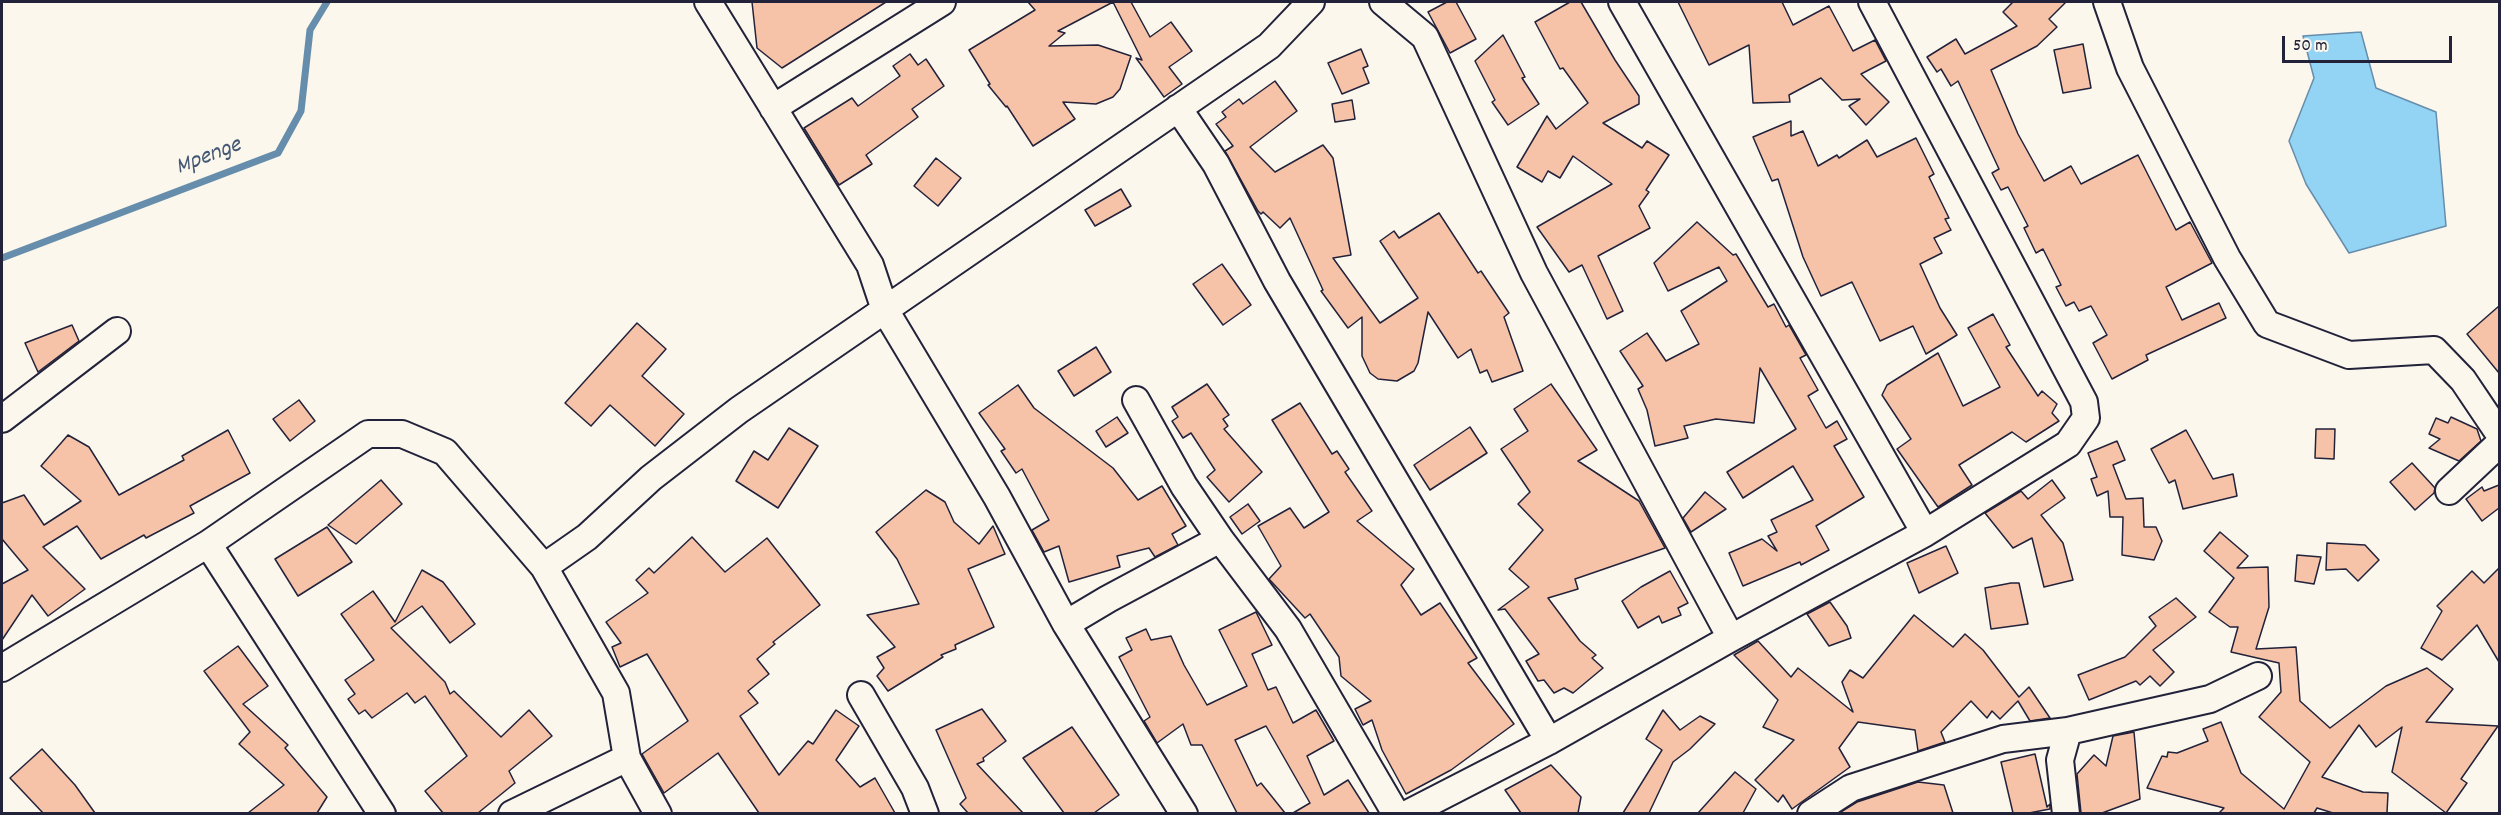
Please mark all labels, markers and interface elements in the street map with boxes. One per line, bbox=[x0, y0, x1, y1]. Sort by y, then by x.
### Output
scale bar bbox=[2285, 24, 2454, 62]
text: 50 m bbox=[2293, 34, 2328, 59]
water label: Mpenge bbox=[172, 132, 246, 184]

